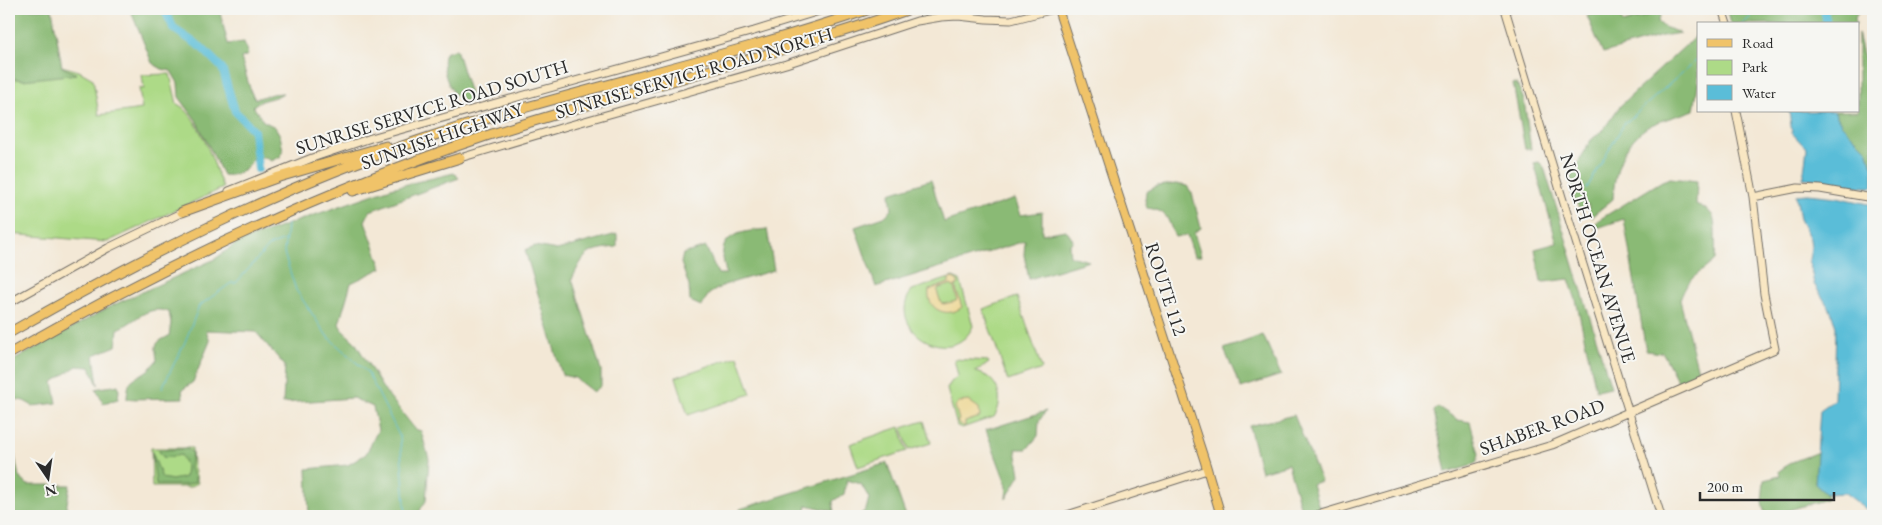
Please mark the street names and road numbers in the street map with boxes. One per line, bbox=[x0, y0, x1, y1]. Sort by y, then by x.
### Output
street label: SUNRISE SERVICE ROAD NORTH bbox=[552, 21, 836, 125]
street label: SUNRISE SERVICE ROAD SOUTH bbox=[293, 54, 571, 160]
street label: SUNRISE HIGHWAY bbox=[358, 96, 527, 175]
street label: NORTH OCEAN AVENUE bbox=[1554, 150, 1642, 366]
street label: ROUTE 112 bbox=[1139, 239, 1193, 339]
street label: SHABER ROAD bbox=[1476, 393, 1608, 461]

